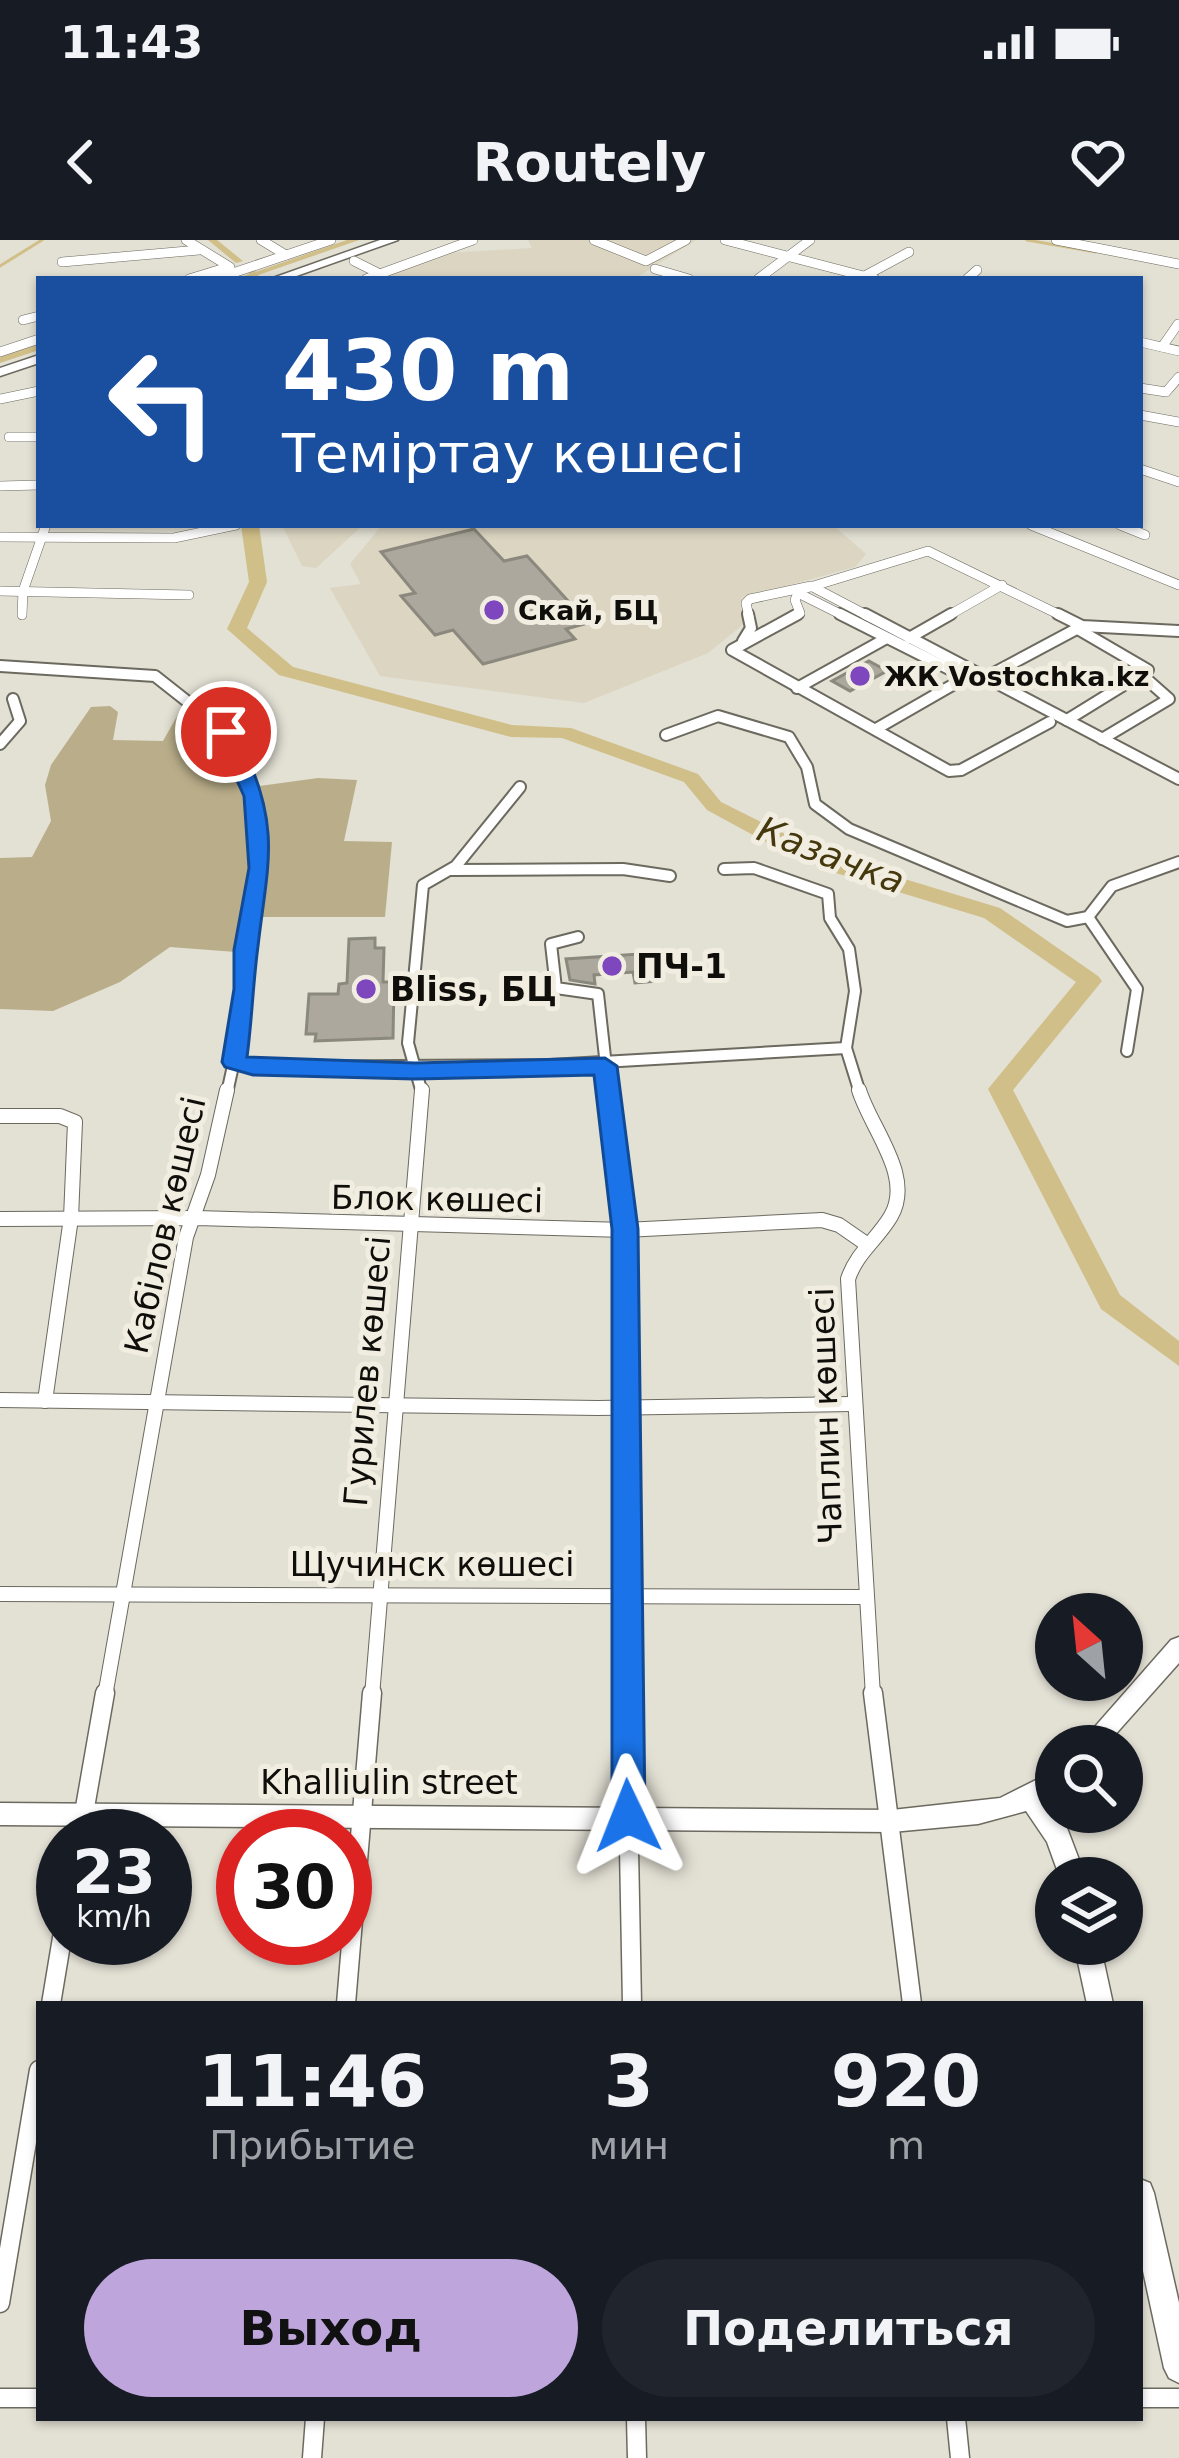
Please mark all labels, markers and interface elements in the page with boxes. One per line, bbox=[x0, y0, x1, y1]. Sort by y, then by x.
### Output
text: 11:43 bbox=[60, 16, 203, 69]
icon: back bbox=[48, 129, 114, 195]
icon: heart bbox=[1065, 129, 1131, 195]
text: Routely bbox=[473, 131, 706, 194]
text: 430 m bbox=[282, 322, 574, 420]
icon: left bbox=[84, 324, 240, 480]
text: Теміртау көшесі bbox=[282, 422, 745, 485]
place label: Скай, БЦ bbox=[518, 595, 659, 626]
marker: Скай, БЦ bbox=[481, 597, 507, 623]
place label: ЖК Vostochka.kz bbox=[884, 661, 1149, 692]
marker: ЖК Vostochka.kz bbox=[847, 663, 873, 689]
pin bbox=[175, 681, 277, 783]
icon: arrive bbox=[193, 699, 259, 765]
water label: Казачка bbox=[752, 808, 910, 902]
place label: ПЧ-1 bbox=[636, 947, 727, 986]
marker: ПЧ-1 bbox=[599, 953, 625, 979]
place label: Bliss, БЦ bbox=[390, 970, 557, 1009]
marker: Bliss, БЦ bbox=[353, 976, 379, 1002]
street label: Кабілов көшесі bbox=[116, 1093, 214, 1357]
street label: Блок көшесі bbox=[331, 1178, 543, 1220]
street label: Гурилев көшесі bbox=[336, 1234, 398, 1508]
street label: Чаплин көшесі bbox=[802, 1287, 850, 1545]
street label: Щучинск көшесі bbox=[290, 1545, 574, 1584]
north arrow bbox=[1035, 1593, 1143, 1701]
map controls bbox=[1035, 1593, 1143, 1965]
button: search bbox=[1035, 1725, 1143, 1833]
position arrow bbox=[565, 1753, 691, 1879]
street label: Khalliulin street bbox=[260, 1763, 518, 1802]
speed limit sign: 30 bbox=[216, 1809, 372, 1965]
text: 23 bbox=[72, 1837, 156, 1907]
button: layers bbox=[1035, 1857, 1143, 1965]
text: km/h bbox=[76, 1899, 152, 1934]
text: 11:46 bbox=[198, 2039, 427, 2123]
text: 3 bbox=[604, 2039, 654, 2123]
text: 920 bbox=[831, 2039, 981, 2123]
text: Прибытие bbox=[209, 2123, 416, 2168]
text: мин bbox=[589, 2123, 669, 2168]
text: m bbox=[887, 2123, 925, 2168]
button: Выход bbox=[84, 2259, 578, 2397]
button: Поделиться bbox=[602, 2259, 1095, 2397]

